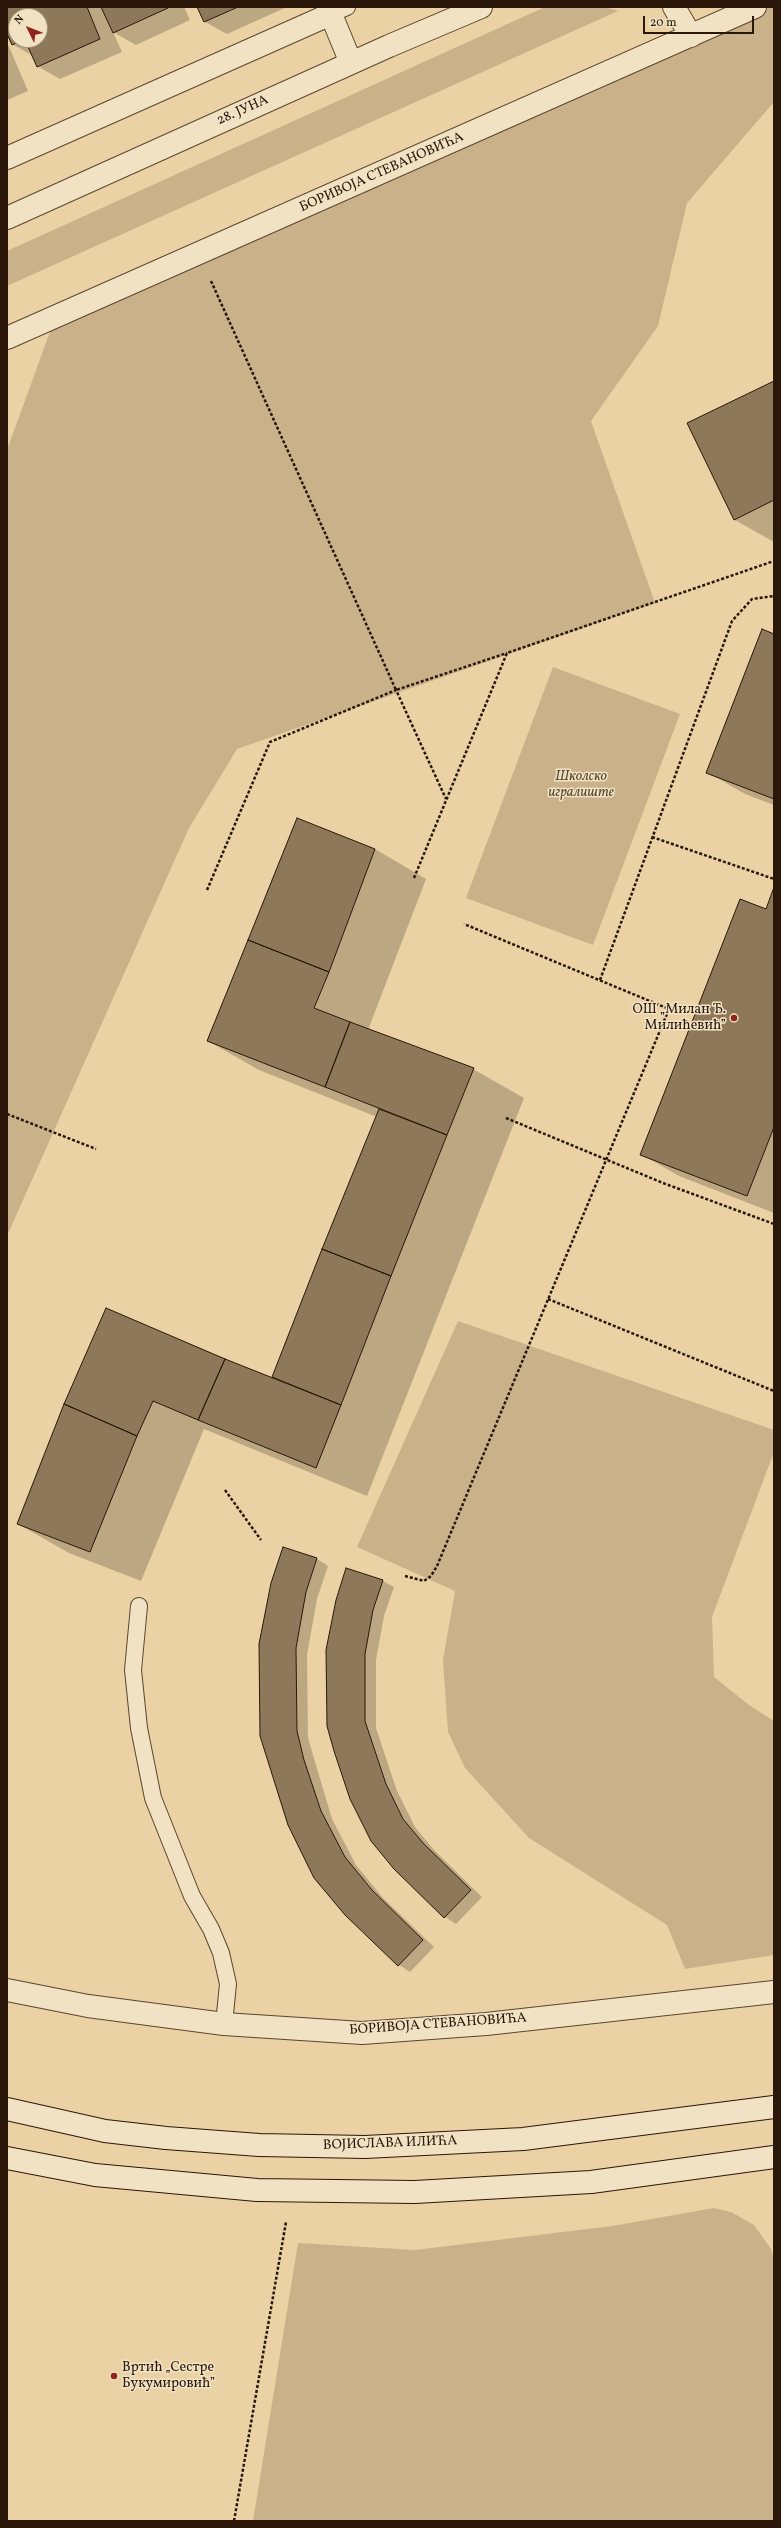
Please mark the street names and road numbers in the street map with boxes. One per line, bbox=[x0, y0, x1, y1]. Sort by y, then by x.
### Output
street label: 28. ЈУНА bbox=[215, 92, 271, 130]
street label: БОРИВОЈА СТЕВАНОВИЋА bbox=[297, 129, 467, 217]
street label: БОРИВОЈА СТЕВАНОВИЋА bbox=[349, 2010, 527, 2040]
street label: ВОЈИСЛАВА ИЛИЋА bbox=[323, 2133, 457, 2155]

